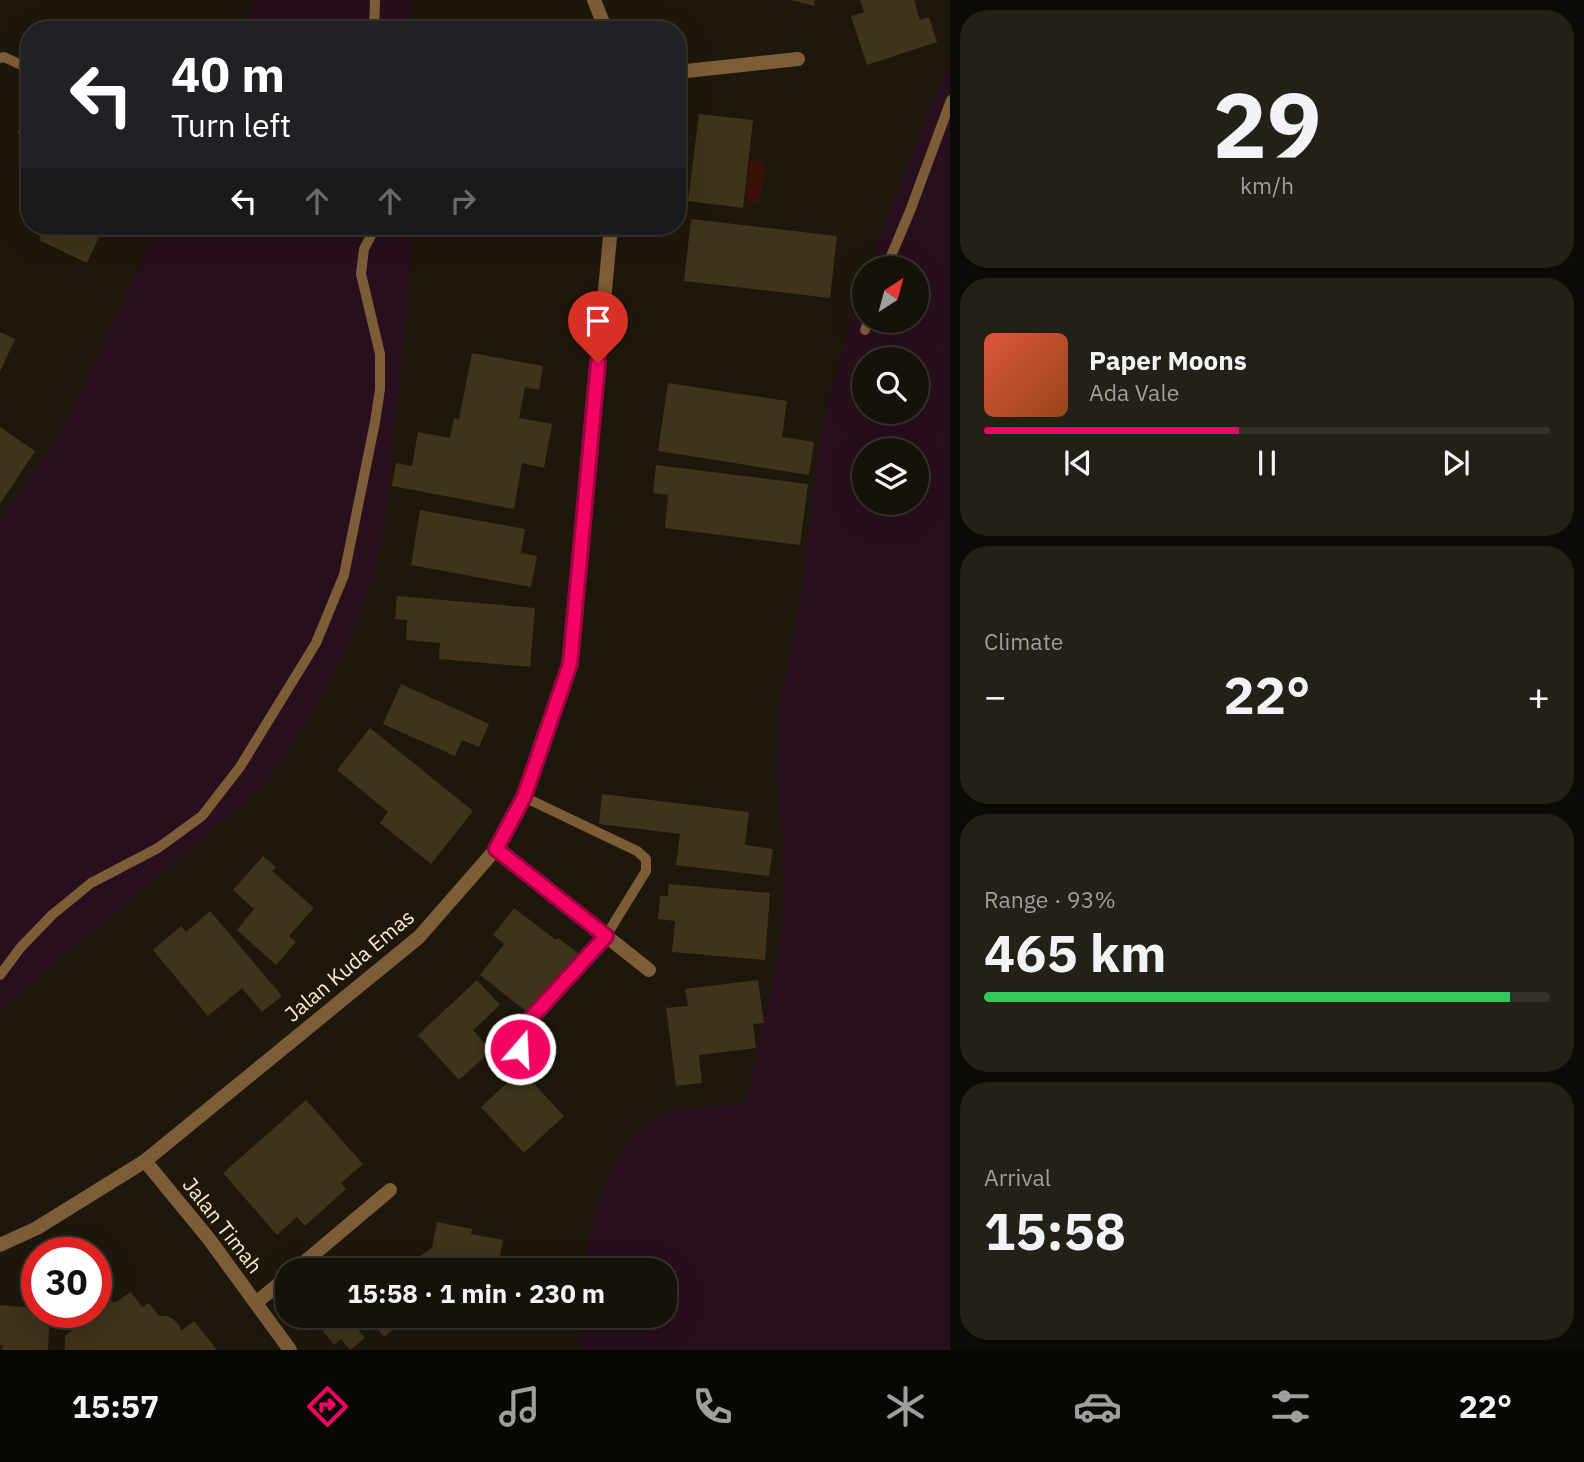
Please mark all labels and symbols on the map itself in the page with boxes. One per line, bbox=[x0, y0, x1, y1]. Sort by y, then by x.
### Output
north arrow bbox=[852, 256, 929, 332]
pin bbox=[568, 291, 628, 363]
street label: Jalan Kuda Emas bbox=[278, 902, 420, 1028]
position arrow bbox=[483, 1012, 557, 1086]
street label: Jalan Timah bbox=[177, 1171, 269, 1279]
speed limit sign: 30 bbox=[21, 1237, 112, 1328]

